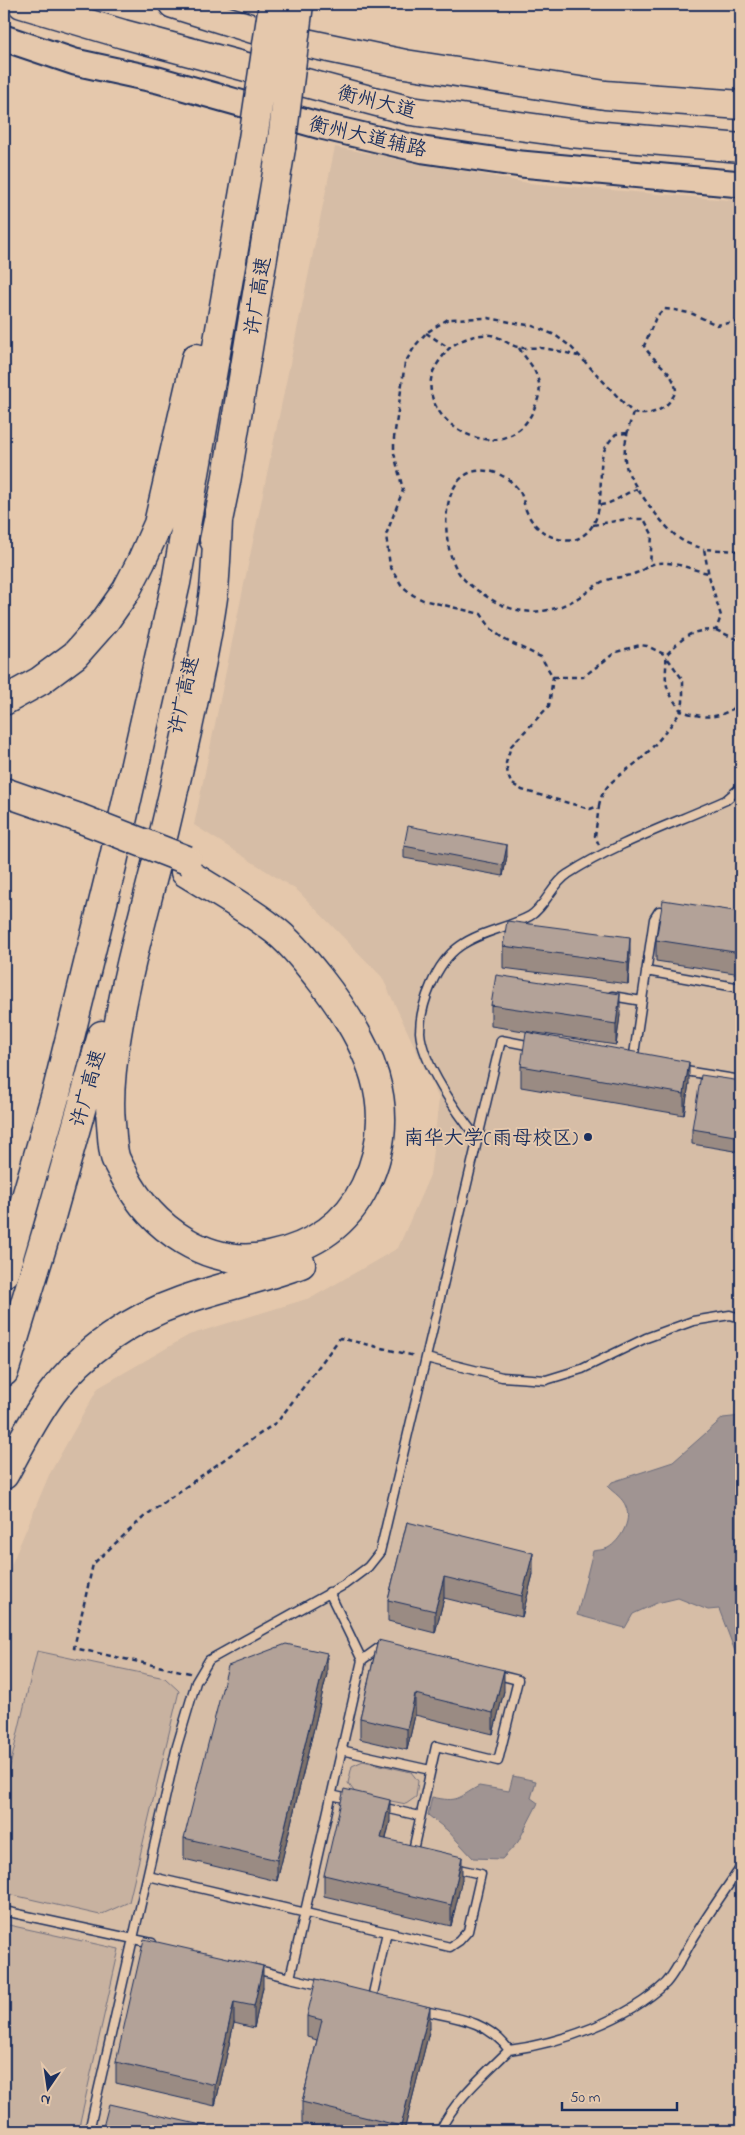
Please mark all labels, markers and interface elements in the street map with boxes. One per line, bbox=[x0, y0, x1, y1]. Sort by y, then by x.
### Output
street label: 衡州大道 bbox=[334, 80, 419, 127]
street label: 衡州大道辅路 bbox=[306, 111, 430, 166]
street label: 许广高速 bbox=[239, 255, 280, 338]
street label: 许广高速 bbox=[163, 653, 208, 738]
street label: 许广高速 bbox=[64, 1046, 114, 1131]
place label: 南华大学(雨母校区) bbox=[404, 1125, 578, 1154]
marker: 南华大学(雨母校区) bbox=[582, 1131, 594, 1143]
north arrow bbox=[22, 2062, 72, 2112]
scale bar bbox=[562, 2080, 678, 2112]
text: 50 m bbox=[570, 2087, 601, 2109]
text: N bbox=[38, 2088, 52, 2110]

